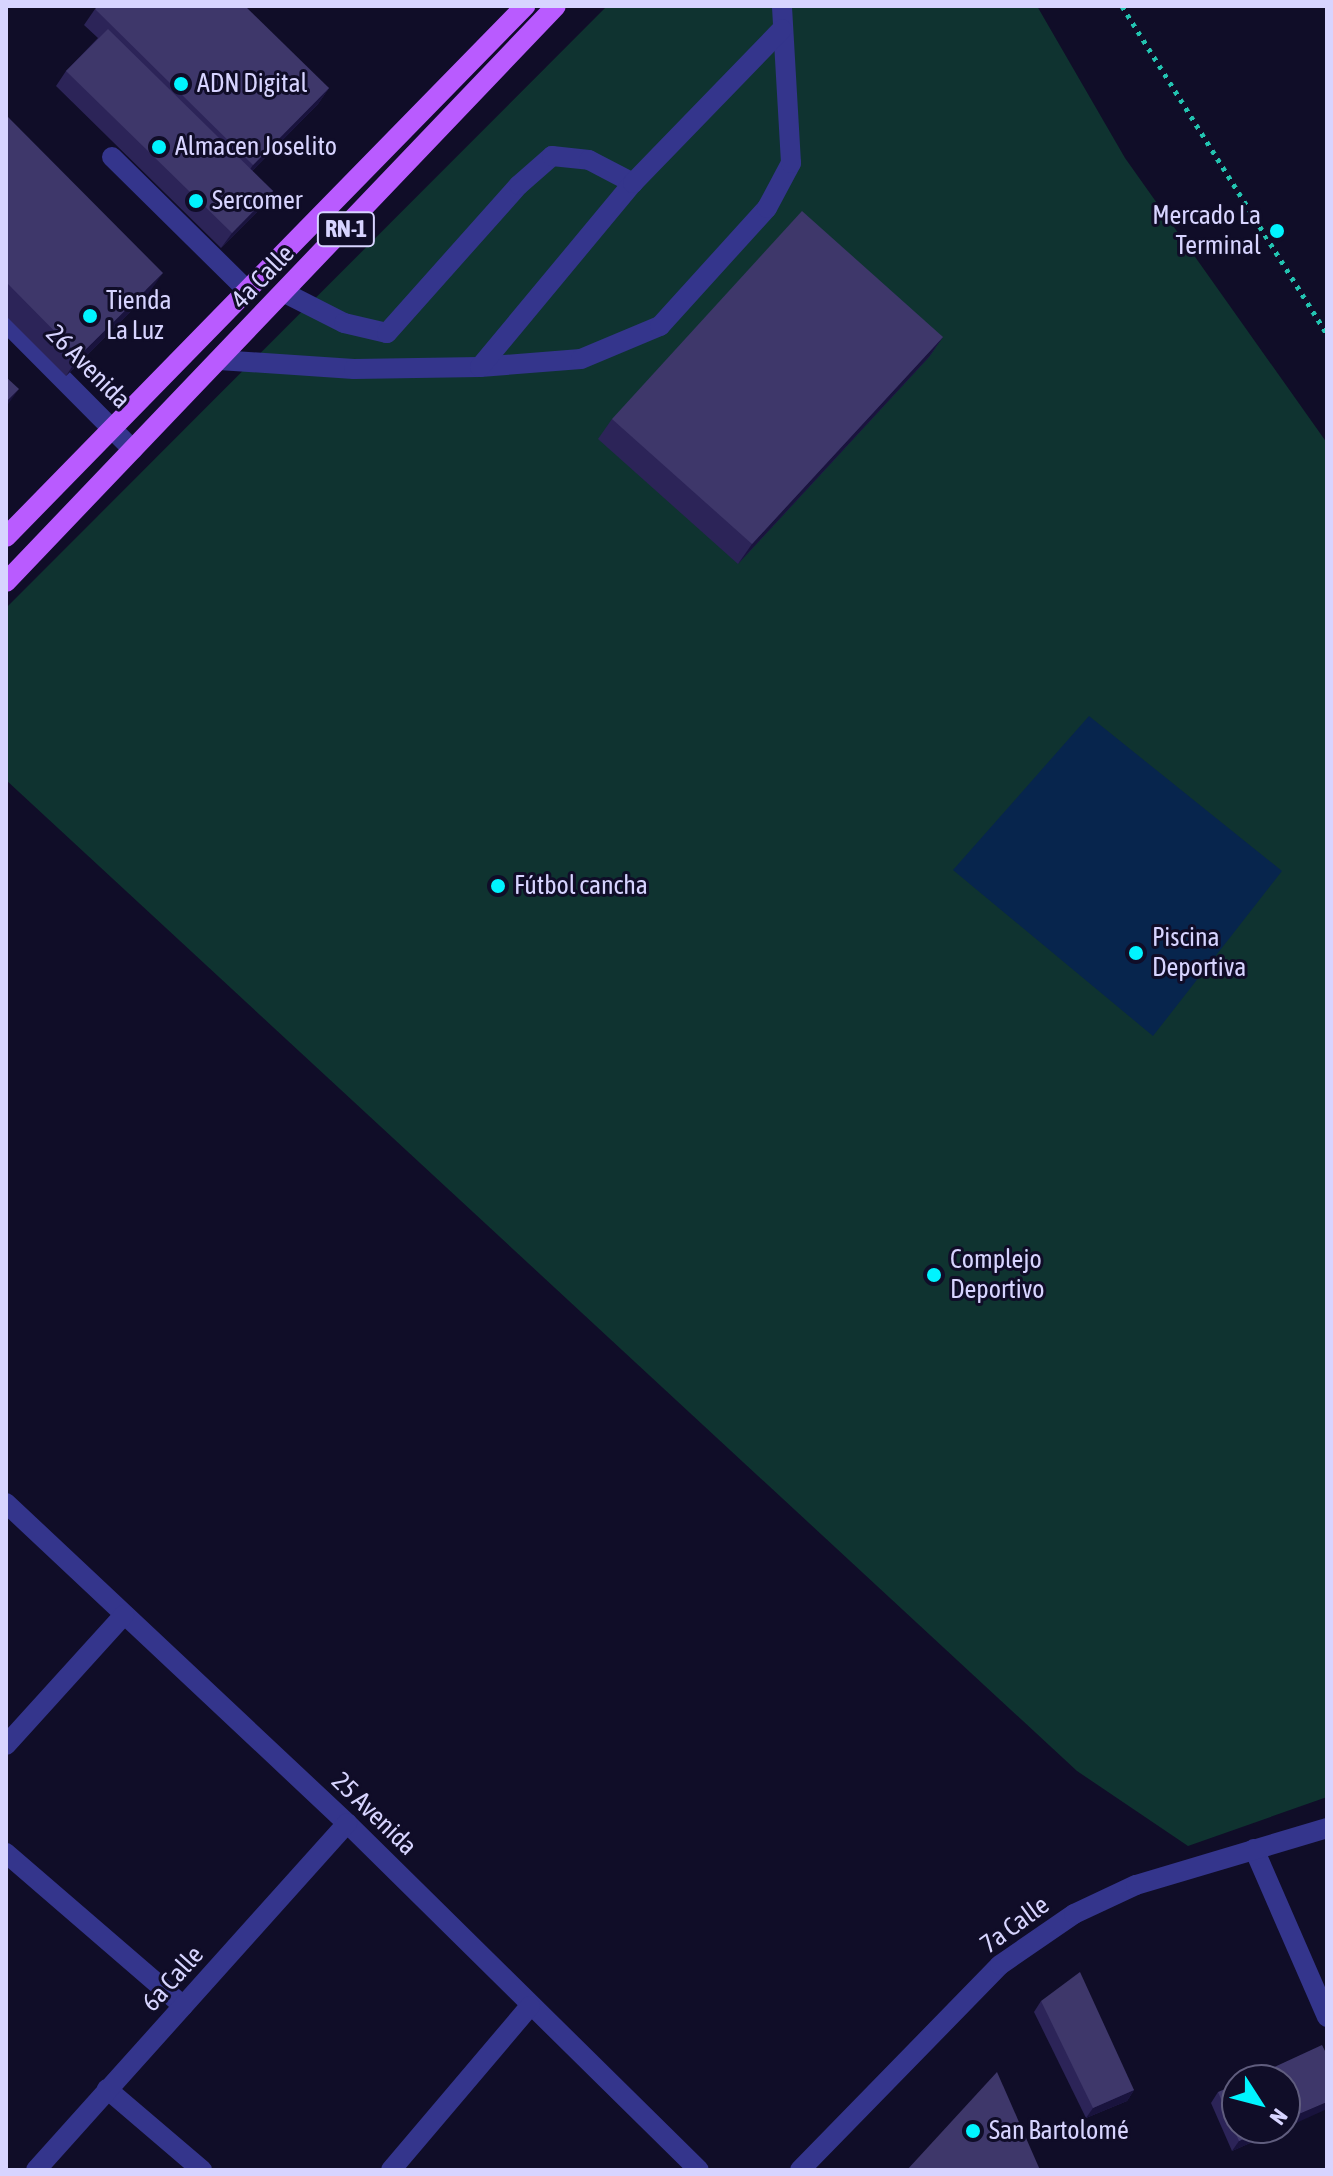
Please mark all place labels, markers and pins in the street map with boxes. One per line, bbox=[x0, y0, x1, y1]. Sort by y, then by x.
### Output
place label: ADN Digital bbox=[197, 68, 307, 100]
marker: ADN Digital bbox=[172, 75, 190, 93]
place label: Almacen Joselito bbox=[175, 131, 337, 163]
marker: Almacen Joselito bbox=[150, 138, 168, 156]
place label: Sercomer bbox=[212, 185, 302, 217]
marker: Sercomer bbox=[187, 192, 205, 210]
place label: Mercado La Terminal bbox=[1152, 200, 1261, 262]
marker: Mercado La Terminal bbox=[1268, 222, 1286, 240]
place label: Tienda La Luz bbox=[106, 285, 172, 346]
marker: Tienda La Luz bbox=[81, 307, 99, 325]
place label: Fútbol cancha bbox=[514, 870, 648, 902]
marker: Fútbol cancha bbox=[489, 877, 507, 895]
place label: Piscina Deportiva bbox=[1152, 922, 1246, 984]
marker: Piscina Deportiva bbox=[1127, 944, 1145, 962]
place label: Complejo Deportivo bbox=[950, 1244, 1044, 1306]
marker: Complejo Deportivo bbox=[925, 1266, 943, 1284]
place label: San Bartolomé bbox=[989, 2115, 1129, 2147]
marker: San Bartolomé bbox=[964, 2122, 982, 2140]

